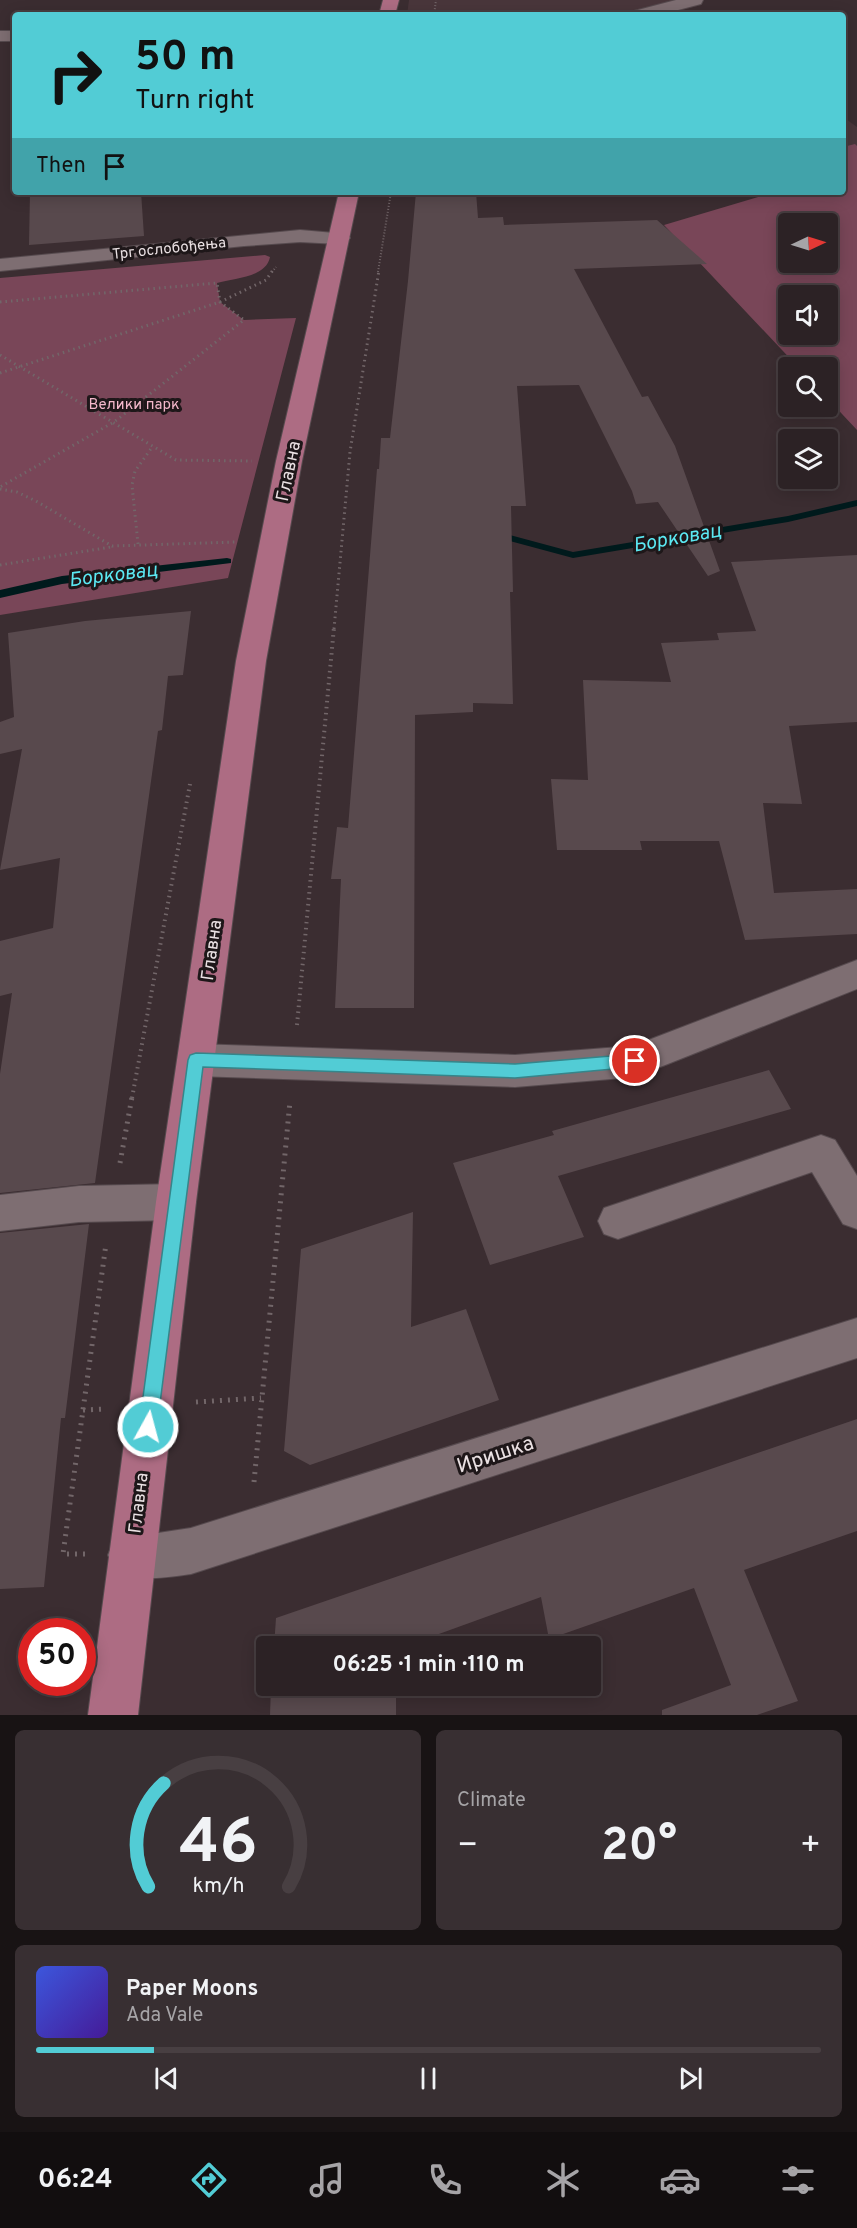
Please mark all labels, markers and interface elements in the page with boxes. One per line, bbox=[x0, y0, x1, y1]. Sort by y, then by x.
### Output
text: 50 m bbox=[135, 32, 236, 85]
icon: right bbox=[36, 36, 114, 114]
text: Turn right bbox=[135, 84, 254, 118]
icon: arrive bbox=[98, 150, 131, 183]
text: Then bbox=[36, 153, 86, 180]
north arrow bbox=[778, 213, 838, 273]
map controls bbox=[778, 213, 838, 489]
street label: Трг ослобођења bbox=[111, 234, 227, 265]
button: sound bbox=[778, 285, 838, 345]
button: search bbox=[778, 357, 838, 417]
park label: Велики парк bbox=[88, 396, 180, 415]
button: layers bbox=[778, 429, 838, 489]
street label: Главна bbox=[272, 439, 307, 504]
water label: Борковац bbox=[631, 518, 724, 560]
water label: Борковац bbox=[67, 558, 159, 594]
street label: Главна bbox=[197, 918, 228, 982]
pin bbox=[609, 1035, 660, 1086]
icon: arrive bbox=[618, 1044, 651, 1077]
position arrow bbox=[116, 1395, 180, 1459]
street label: Иришка bbox=[454, 1430, 537, 1481]
street label: Главна bbox=[124, 1471, 155, 1535]
speed limit sign: 50 bbox=[18, 1618, 96, 1696]
text: 06:25 · 1 min · 110 m bbox=[333, 1652, 524, 1679]
text: Climate bbox=[457, 1788, 526, 1814]
text: 46 bbox=[179, 1806, 257, 1885]
text: 20° bbox=[601, 1819, 677, 1876]
text: − bbox=[457, 1826, 478, 1868]
text: + bbox=[800, 1826, 821, 1868]
text: km/h bbox=[192, 1873, 244, 1900]
text: Paper Moons bbox=[126, 1976, 258, 2003]
text: Ada Vale bbox=[126, 2003, 203, 2029]
icon: previous bbox=[150, 2062, 183, 2095]
icon: pause bbox=[412, 2062, 445, 2095]
icon: next bbox=[674, 2062, 707, 2095]
icon: directions bbox=[188, 2159, 230, 2201]
icon: music bbox=[306, 2159, 348, 2201]
icon: phone bbox=[424, 2159, 466, 2201]
icon: climate bbox=[542, 2159, 584, 2201]
icon: car bbox=[659, 2159, 701, 2201]
icon: filters bbox=[777, 2159, 819, 2201]
text: 06:24 bbox=[38, 2163, 113, 2197]

